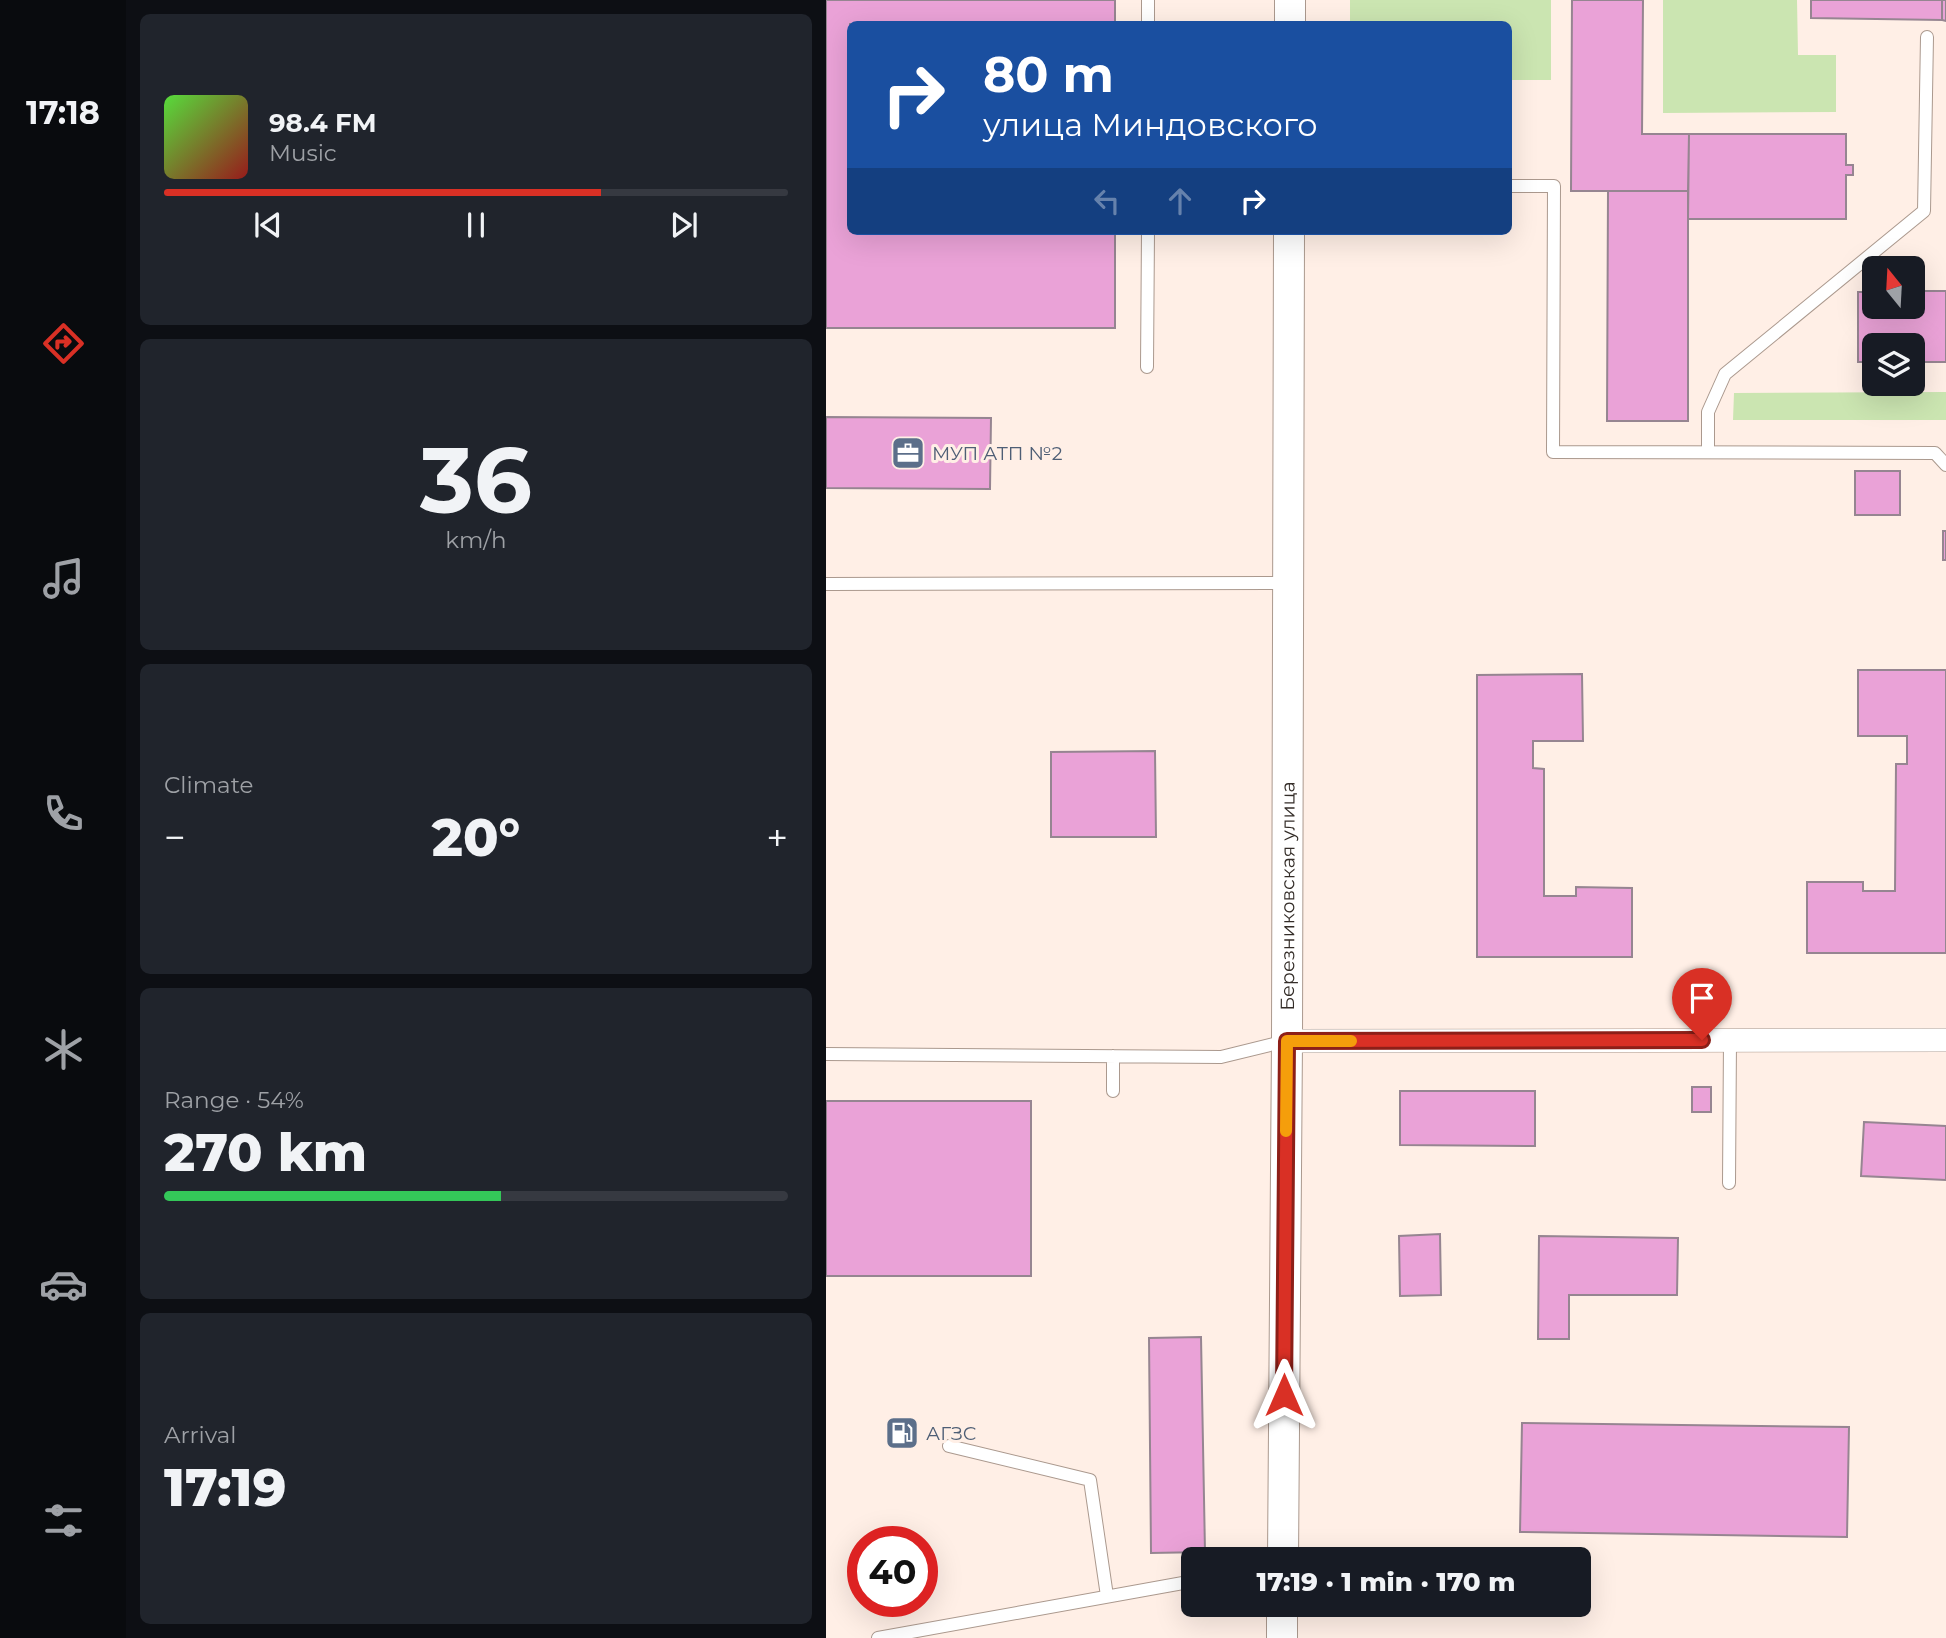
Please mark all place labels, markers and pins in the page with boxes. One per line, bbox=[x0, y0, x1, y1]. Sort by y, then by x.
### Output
office icon: МУП АТП №2 bbox=[889, 434, 927, 472]
place label: МУП АТП №2 bbox=[932, 442, 1063, 465]
pin bbox=[1672, 968, 1732, 1040]
fuel station icon: АГЗС bbox=[883, 1414, 921, 1452]
place label: АГЗС bbox=[926, 1422, 976, 1445]

